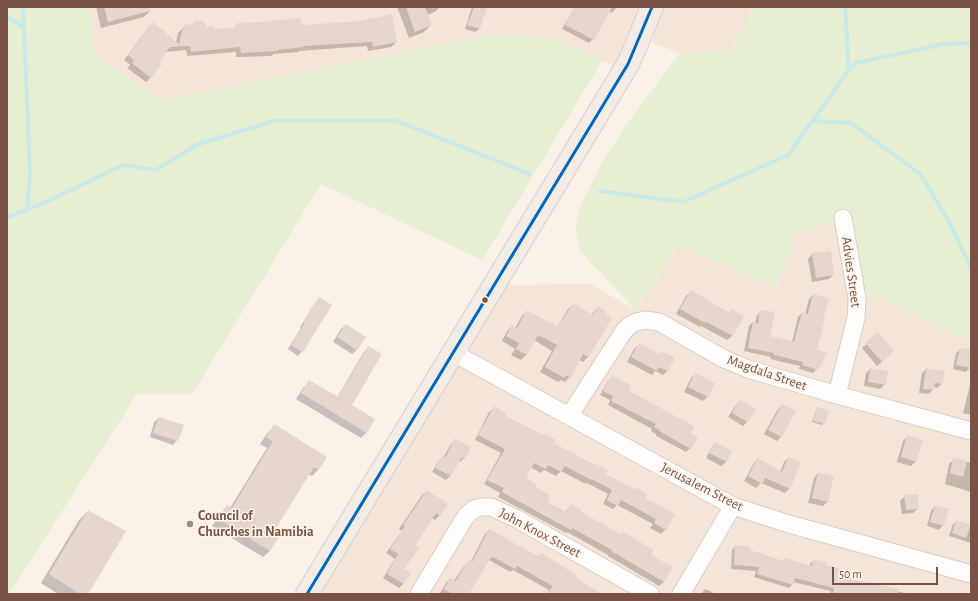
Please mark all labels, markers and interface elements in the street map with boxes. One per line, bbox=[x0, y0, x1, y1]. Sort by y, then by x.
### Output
street label: Advies Street bbox=[838, 236, 864, 308]
unlabelled marker bbox=[480, 295, 490, 305]
street label: Magdala Street bbox=[725, 352, 809, 394]
street label: Jerusalem Street bbox=[658, 459, 746, 515]
street label: John Knox Street bbox=[496, 504, 584, 562]
place label: Council of Churches in Namibia bbox=[198, 508, 314, 540]
marker: Council of Churches in Namibia bbox=[185, 519, 195, 529]
scale bar bbox=[834, 559, 940, 585]
text: 50 m bbox=[839, 568, 862, 580]

